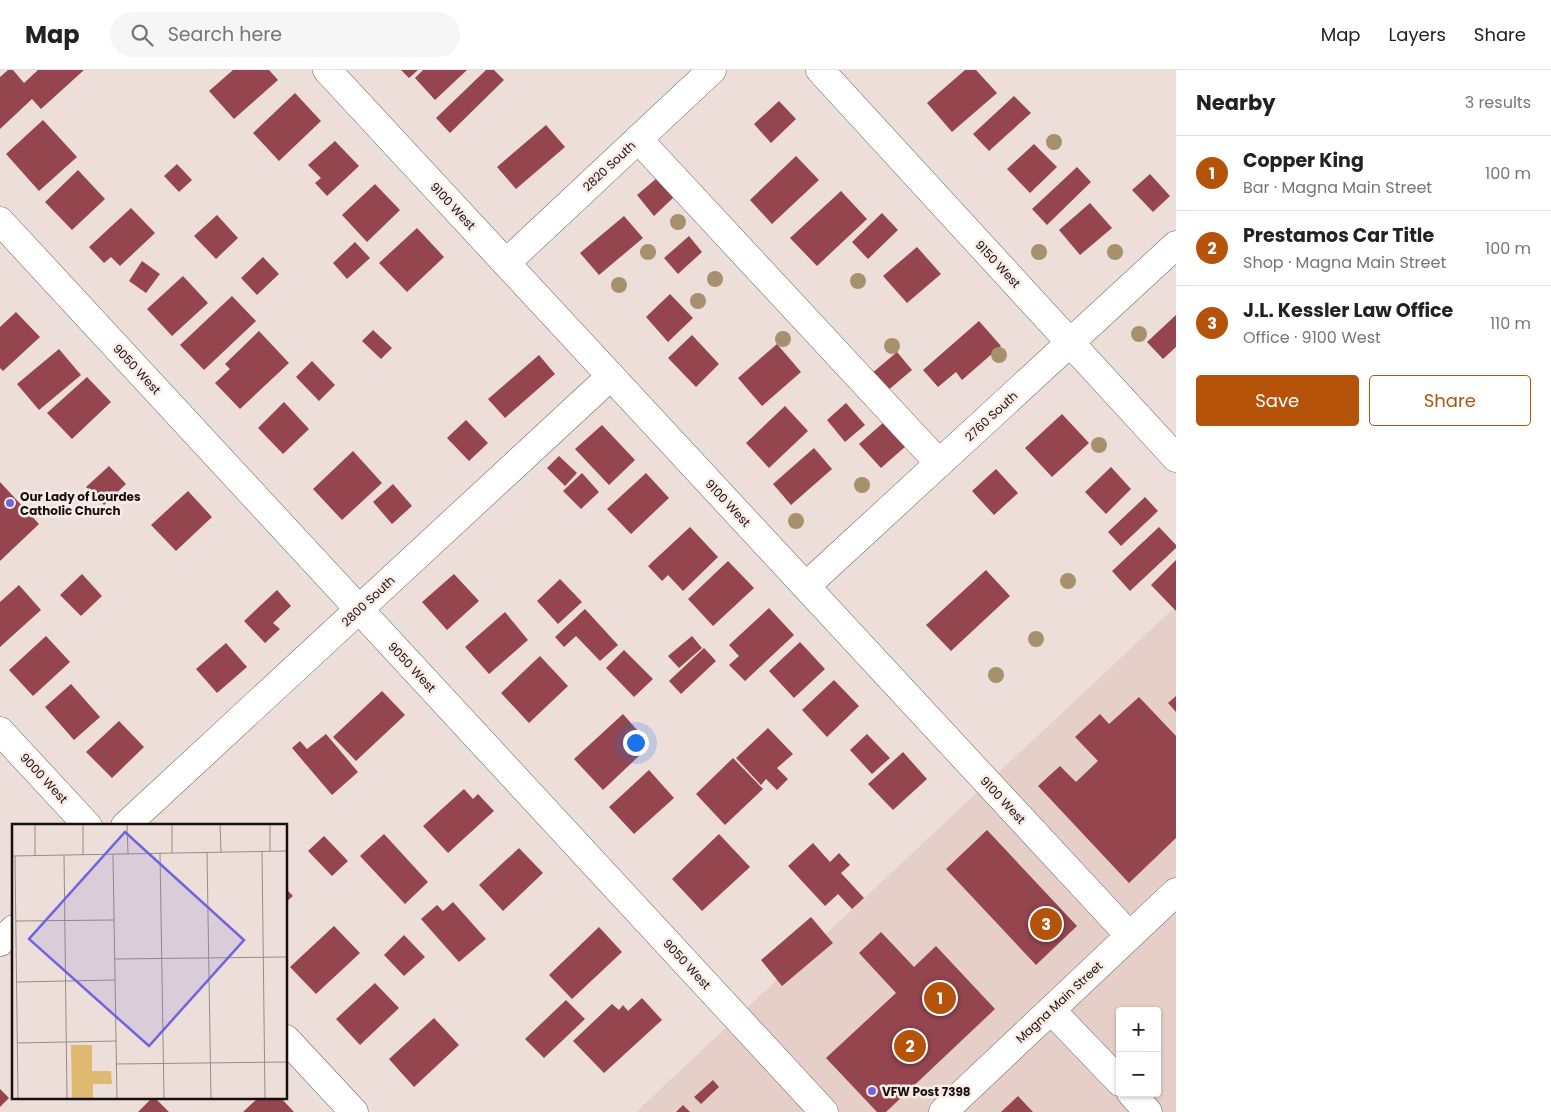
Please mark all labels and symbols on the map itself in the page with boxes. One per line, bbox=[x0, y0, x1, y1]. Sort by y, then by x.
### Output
street label: 2820 South bbox=[579, 137, 639, 195]
street label: 9100 West bbox=[427, 178, 479, 234]
street label: 9150 West bbox=[972, 236, 1024, 292]
street label: 9050 West bbox=[109, 340, 165, 398]
street label: 2760 South bbox=[961, 387, 1021, 445]
street label: 9100 West bbox=[702, 475, 754, 531]
place label: Our Lady of Lourdes Catholic Church bbox=[20, 488, 141, 519]
marker: Our Lady of Lourdes Catholic Church bbox=[4, 497, 16, 509]
street label: 2800 South bbox=[338, 572, 398, 630]
street label: 9050 West bbox=[384, 638, 440, 696]
your location bbox=[623, 730, 649, 756]
street label: 9000 West bbox=[16, 749, 72, 807]
street label: 9100 West bbox=[977, 772, 1029, 828]
inset map bbox=[12, 824, 288, 1100]
pin: 3 bbox=[1030, 905, 1062, 943]
street label: 9050 West bbox=[659, 935, 715, 993]
street label: Magna Main Street bbox=[1012, 957, 1106, 1047]
pin: 1 bbox=[924, 979, 956, 1017]
pin: 2 bbox=[894, 1027, 926, 1065]
place label: VFW Post 7398 bbox=[882, 1083, 971, 1100]
marker: VFW Post 7398 bbox=[866, 1085, 878, 1097]

